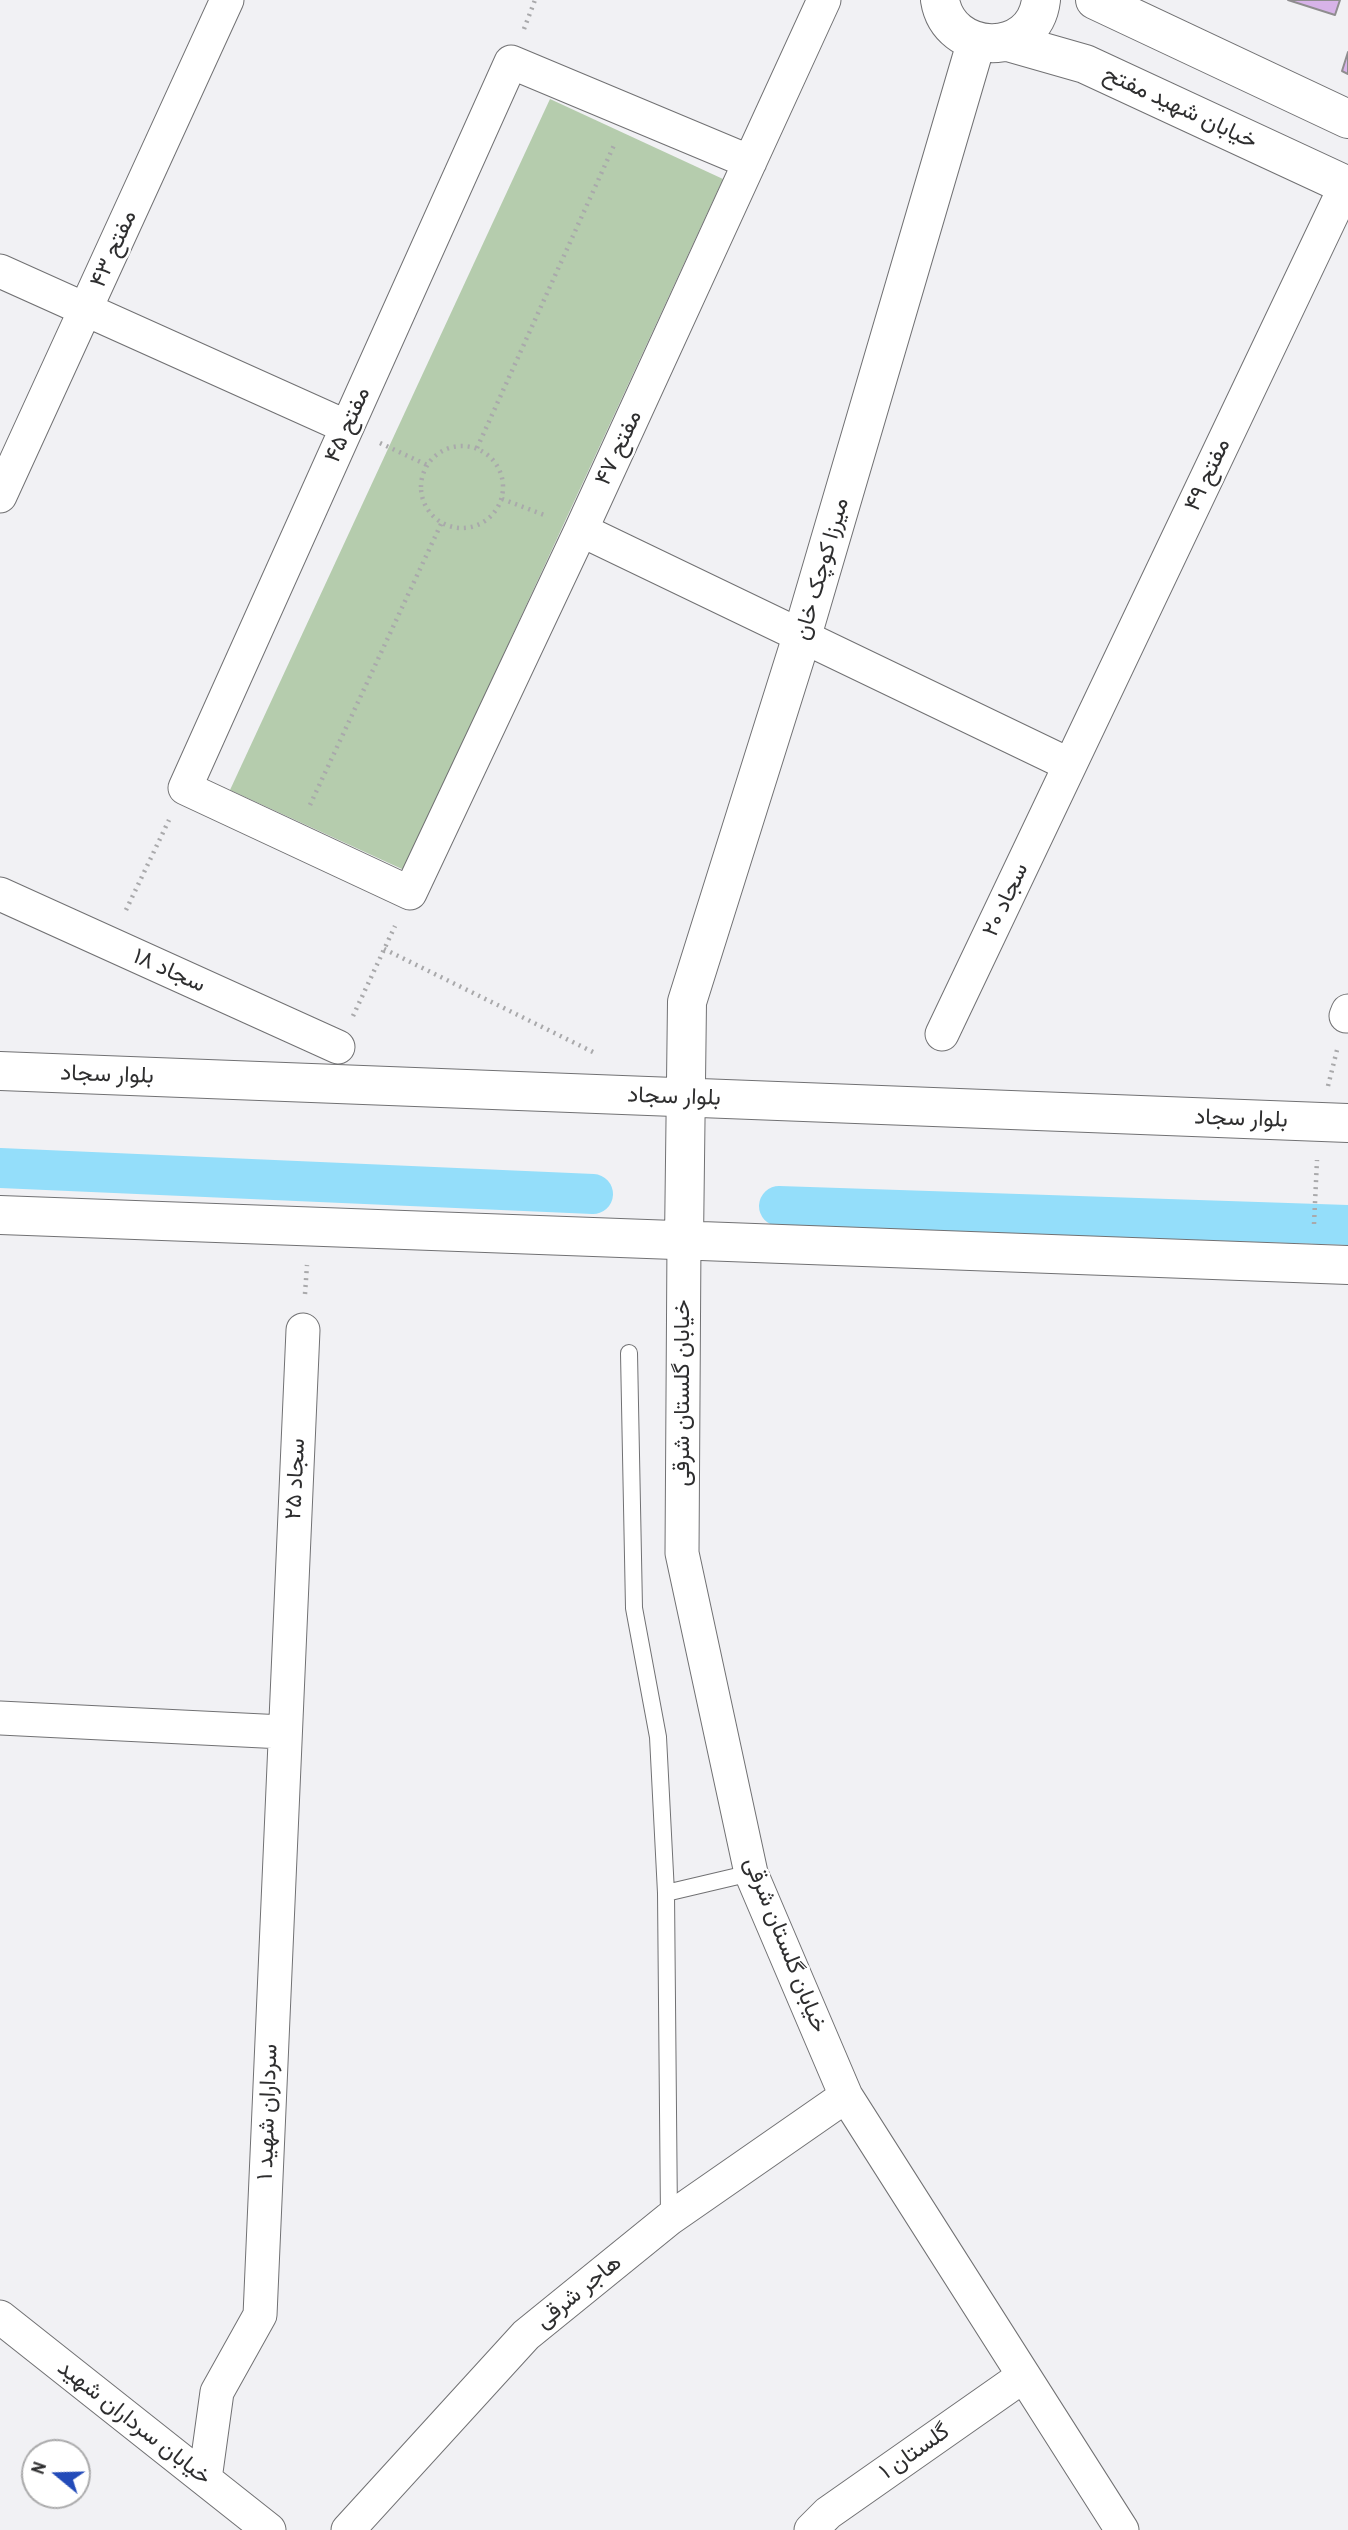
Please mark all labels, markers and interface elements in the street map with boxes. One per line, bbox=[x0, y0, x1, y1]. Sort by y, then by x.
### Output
street label: خیابان شهید مفتح bbox=[1099, 60, 1261, 156]
street label: مفتح ۴۳ bbox=[85, 206, 143, 292]
street label: مفتح ۴۵ bbox=[319, 383, 377, 467]
street label: مفتح ۴۷ bbox=[590, 406, 648, 490]
street label: مفتح ۴۹ bbox=[1179, 434, 1237, 516]
street label: میرزا کوچک خان bbox=[789, 495, 855, 643]
street label: سجاد ۲۰ bbox=[977, 859, 1035, 941]
street label: سجاد ۱۸ bbox=[129, 943, 209, 999]
street label: بلوار سجاد bbox=[60, 1060, 154, 1090]
street label: بلوار سجاد bbox=[627, 1082, 721, 1112]
street label: بلوار سجاد bbox=[1194, 1104, 1288, 1134]
street label: خیابان گلستان شرقی bbox=[669, 1300, 697, 1486]
street label: سجاد ۲۵ bbox=[280, 1437, 312, 1521]
street label: خیابان گلستان شرقی bbox=[737, 1853, 833, 2037]
street label: سرداران شهید ۱ bbox=[252, 2044, 284, 2180]
street label: هاجر شرقی bbox=[531, 2249, 627, 2335]
street label: خیابان سرداران شهید bbox=[52, 2354, 216, 2492]
street label: گلستان ۱ bbox=[875, 2418, 955, 2486]
north arrow bbox=[21, 2439, 91, 2509]
text: N bbox=[24, 2458, 52, 2477]

